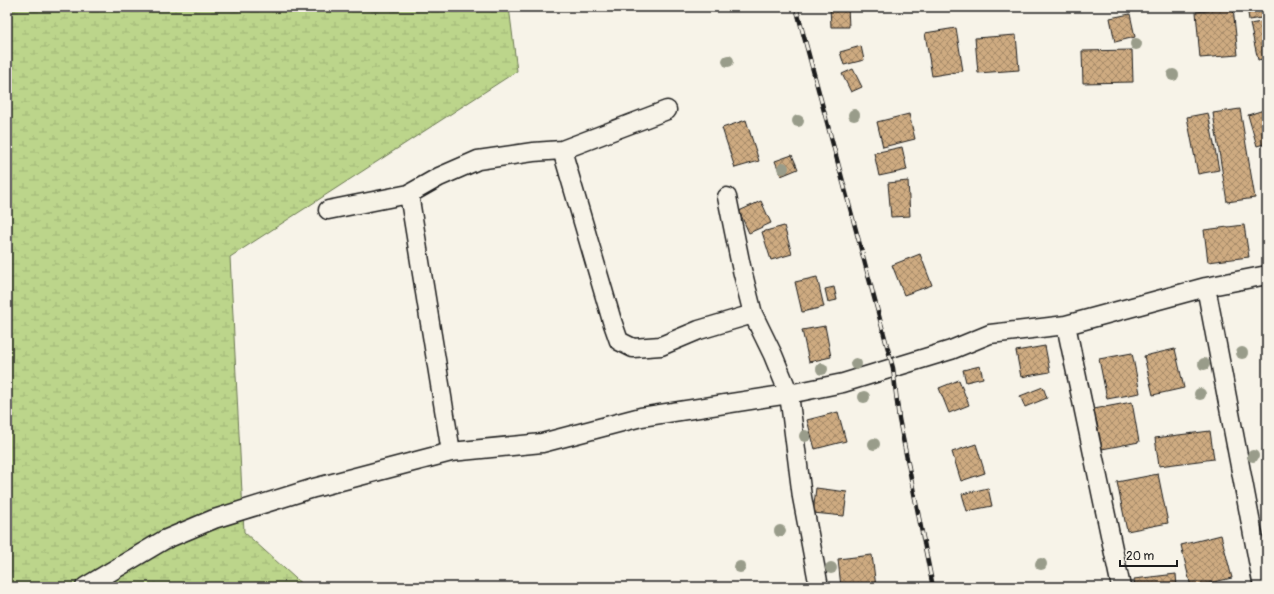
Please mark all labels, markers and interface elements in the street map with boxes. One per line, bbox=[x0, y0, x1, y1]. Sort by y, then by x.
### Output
scale bar bbox=[1120, 542, 1177, 568]
text: 20 m bbox=[1126, 549, 1155, 564]

